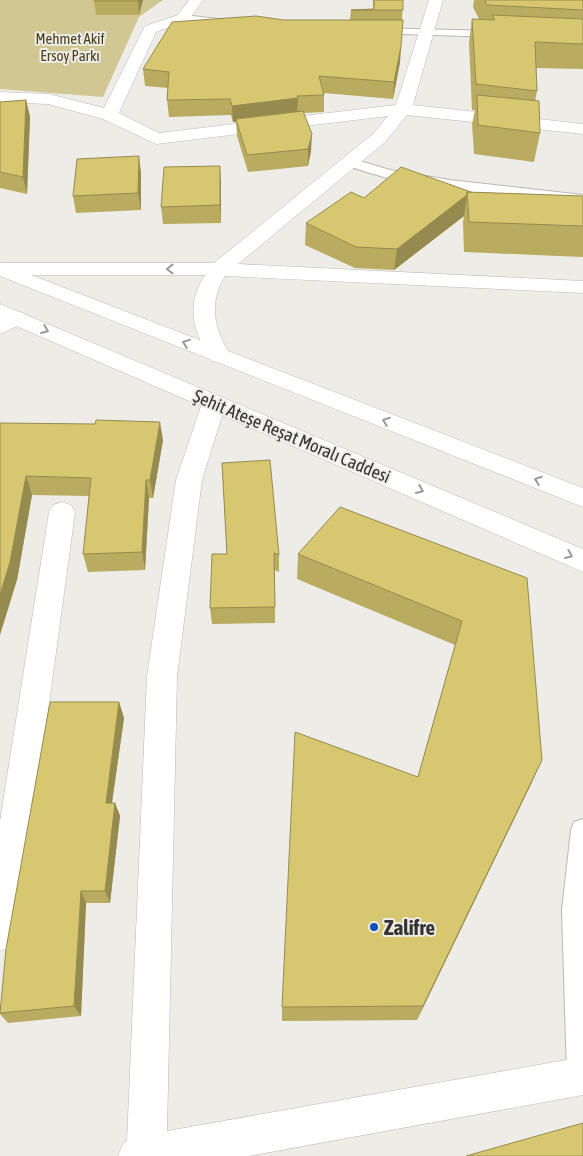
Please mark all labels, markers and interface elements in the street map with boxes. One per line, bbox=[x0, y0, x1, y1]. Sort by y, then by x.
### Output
park label: Mehmet Akif Ersoy Parkı bbox=[35, 30, 105, 64]
one-way arrow bbox=[166, 264, 174, 274]
one-way arrow bbox=[40, 324, 49, 335]
one-way arrow bbox=[182, 338, 191, 349]
street label: Şehit Ateşe Reşat Moralı Caddesi bbox=[190, 385, 394, 487]
one-way arrow bbox=[382, 416, 391, 427]
one-way arrow bbox=[534, 476, 542, 486]
one-way arrow bbox=[415, 484, 424, 495]
one-way arrow bbox=[564, 548, 573, 559]
place label: Zalifre bbox=[384, 915, 435, 939]
marker: Zalifre bbox=[368, 921, 380, 933]

